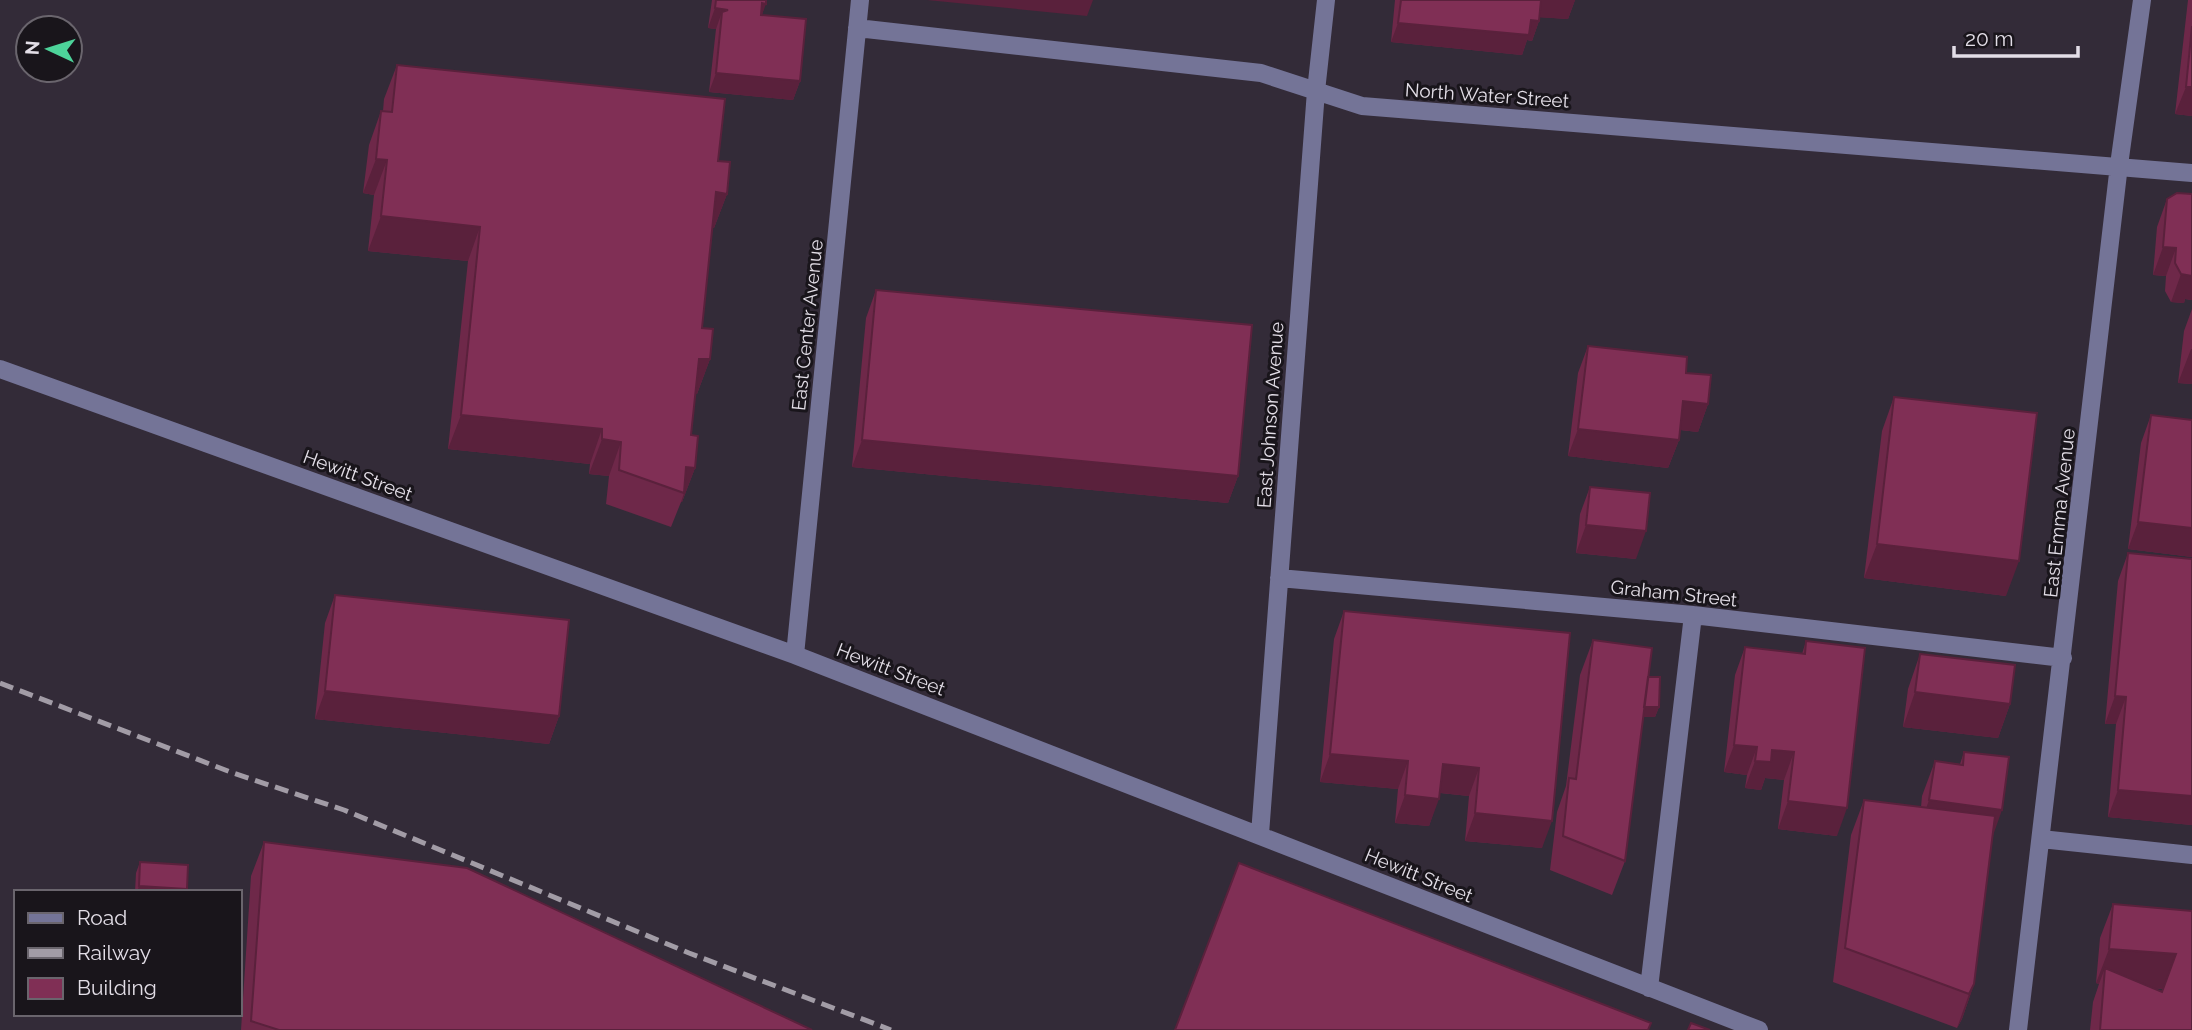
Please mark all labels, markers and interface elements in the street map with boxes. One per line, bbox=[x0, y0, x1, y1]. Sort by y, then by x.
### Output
north arrow bbox=[14, 14, 84, 84]
scale bar bbox=[1954, 14, 2078, 58]
text: 20 m bbox=[1965, 26, 2013, 51]
text: N bbox=[21, 40, 44, 56]
street label: North Water Street bbox=[1404, 78, 1570, 112]
street label: East Center Avenue bbox=[787, 238, 827, 412]
street label: East Johnson Avenue bbox=[1253, 321, 1287, 509]
street label: East Emma Avenue bbox=[2039, 427, 2079, 599]
street label: Hewitt Street bbox=[300, 445, 416, 505]
street label: Graham Street bbox=[1610, 575, 1739, 611]
street label: Hewitt Street bbox=[834, 638, 949, 700]
street label: Hewitt Street bbox=[1362, 843, 1477, 907]
legend bbox=[14, 890, 242, 1016]
text: Road bbox=[77, 905, 127, 930]
text: Railway bbox=[77, 940, 151, 965]
text: Building bbox=[77, 975, 157, 1000]

